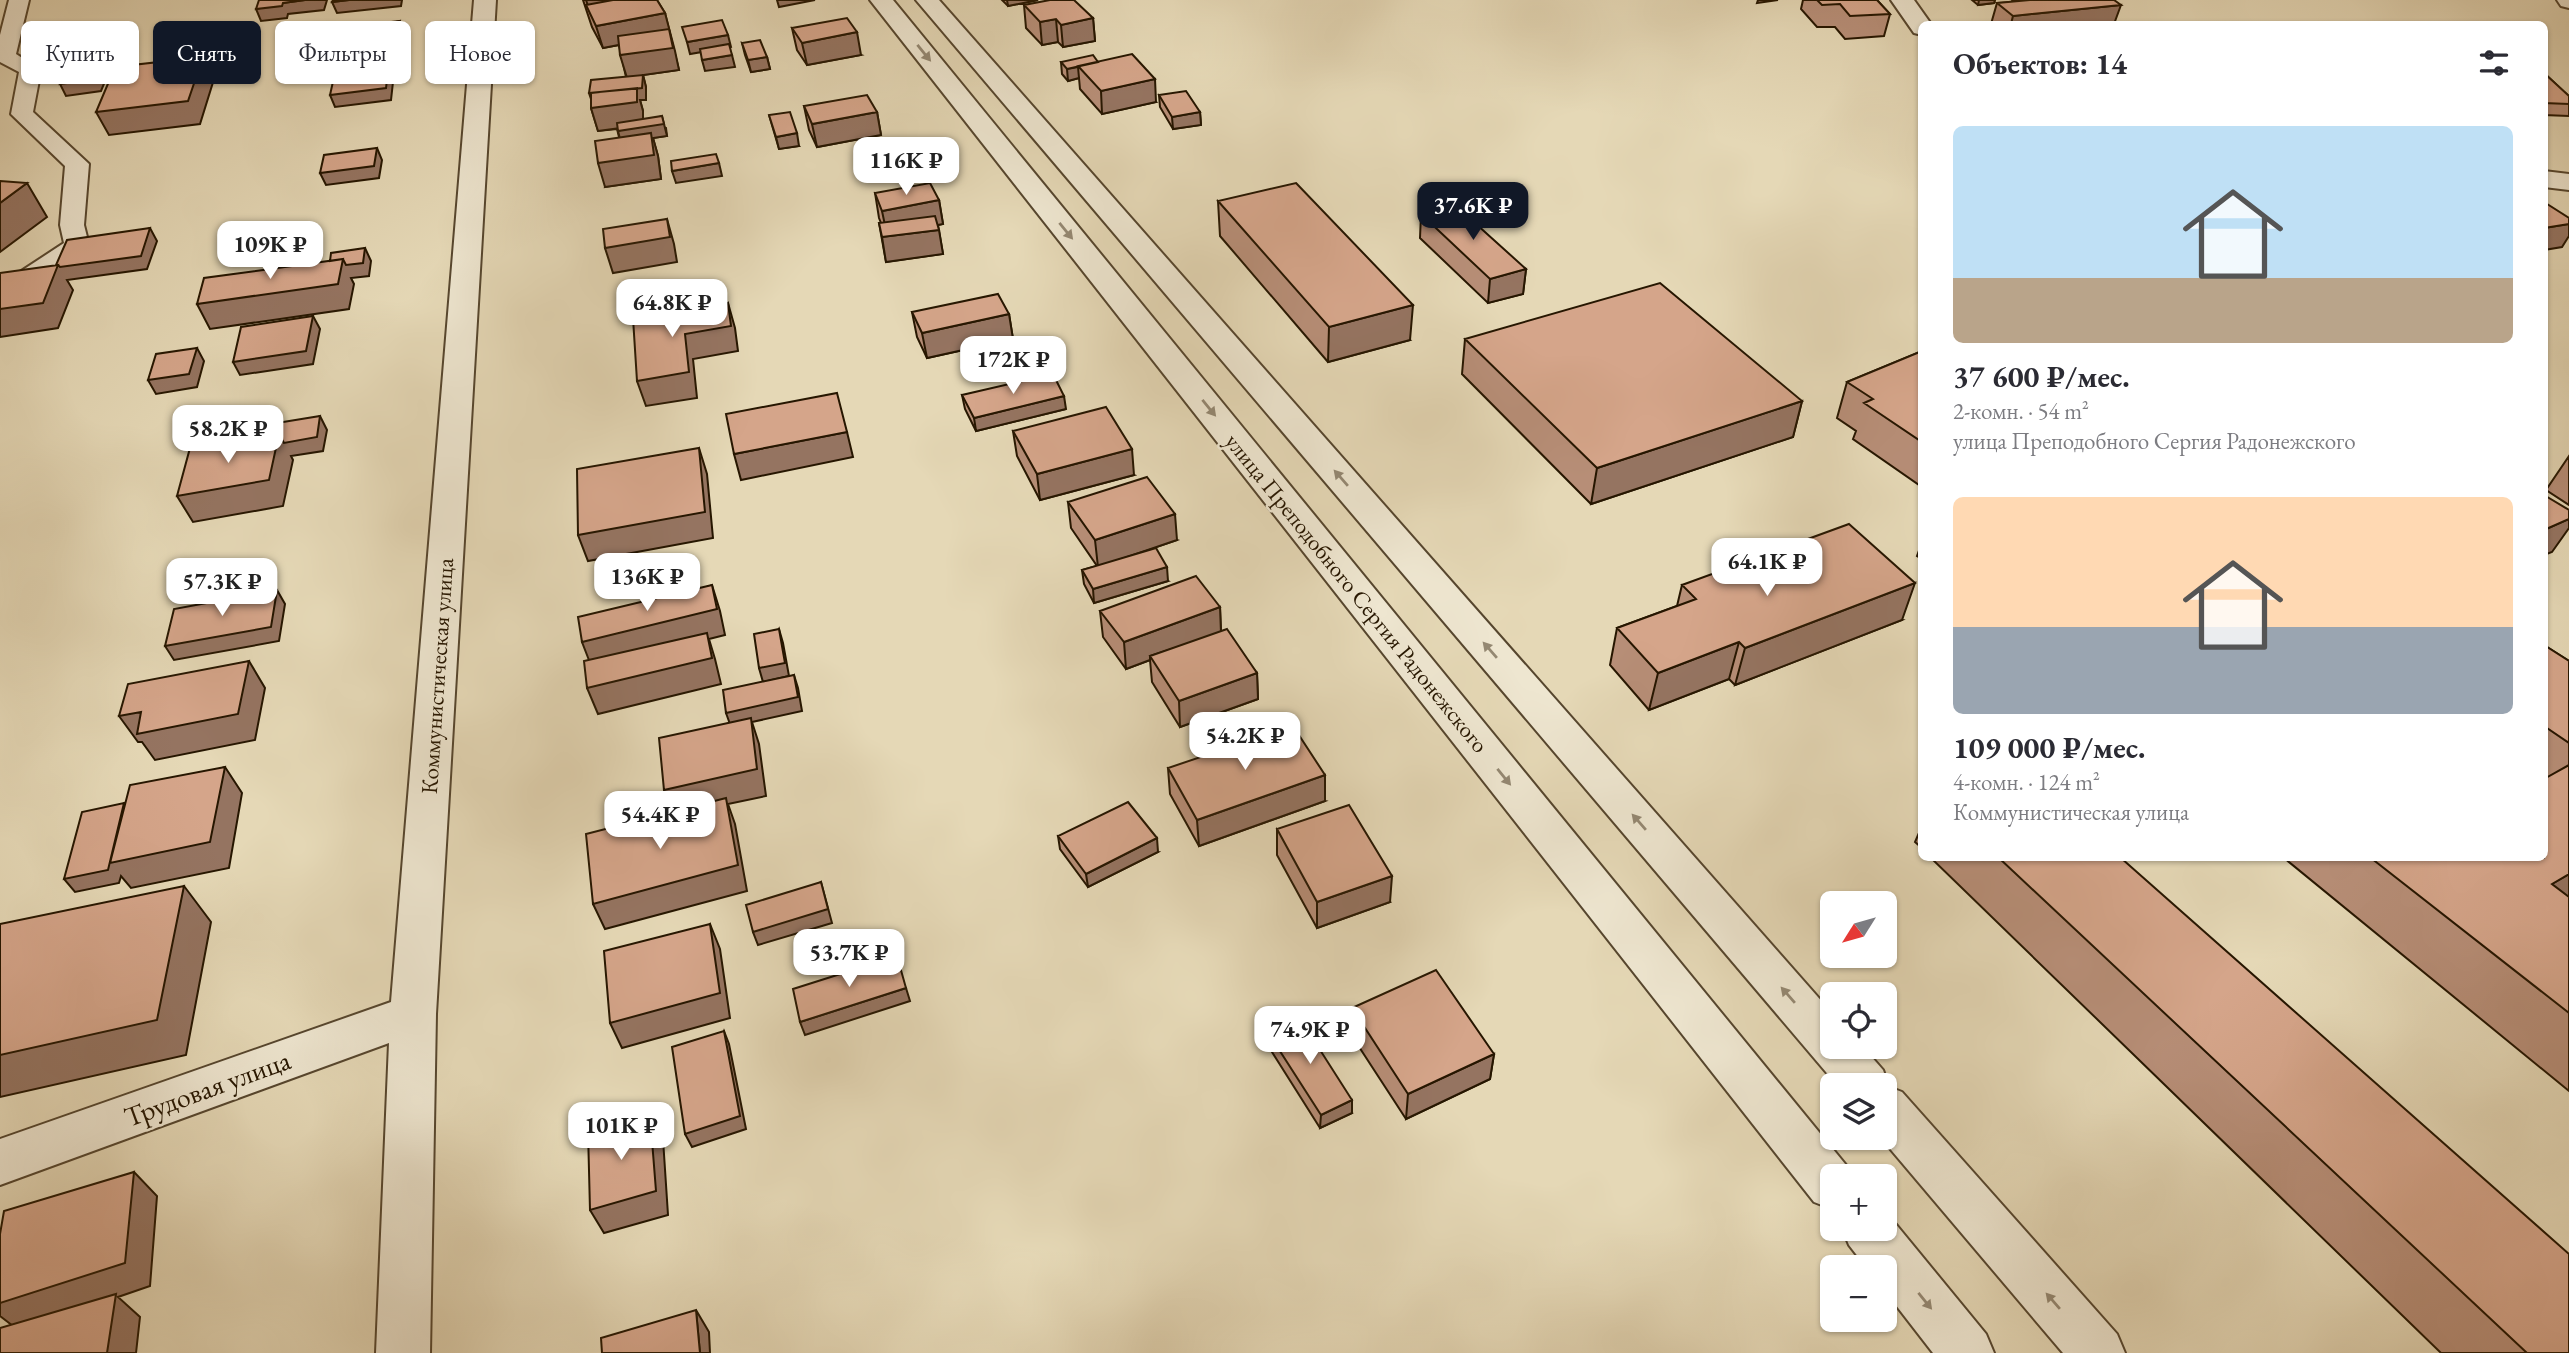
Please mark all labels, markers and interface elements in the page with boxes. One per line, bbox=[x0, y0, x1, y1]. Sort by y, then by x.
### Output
chip: Купить bbox=[21, 21, 139, 84]
chip: Снять bbox=[153, 21, 261, 84]
chip: Фильтры bbox=[275, 21, 411, 84]
chip: Новое bbox=[425, 21, 535, 84]
text: Объектов: 14 bbox=[1953, 44, 2127, 83]
icon: filters bbox=[2475, 44, 2513, 82]
one-way arrow bbox=[916, 45, 931, 62]
pin: 116K ₽ bbox=[849, 138, 963, 197]
text: 116K ₽ bbox=[869, 145, 943, 175]
icon: home bbox=[2170, 171, 2296, 297]
pin: 37.6K ₽ bbox=[1408, 182, 1538, 242]
text: 37.6K ₽ bbox=[1433, 190, 1513, 220]
one-way arrow bbox=[1059, 221, 1074, 239]
pin: 109K ₽ bbox=[213, 222, 327, 281]
text: 109K ₽ bbox=[233, 229, 307, 259]
pin: 64.8K ₽ bbox=[607, 280, 737, 339]
text: 64.8K ₽ bbox=[632, 287, 712, 317]
pin: 172K ₽ bbox=[956, 336, 1070, 396]
text: 172K ₽ bbox=[976, 344, 1050, 374]
text: 37 600 ₽/мес. bbox=[1953, 357, 2130, 396]
text: 2-комн. · 54 m² bbox=[1953, 396, 2089, 426]
one-way arrow bbox=[1201, 399, 1216, 417]
pin: 58.2K ₽ bbox=[163, 406, 293, 465]
text: 58.2K ₽ bbox=[188, 413, 268, 443]
text: улица Преподобного Сергия Радонежского bbox=[1953, 426, 2356, 456]
street label: улица Преподобного Сергия Радонежского bbox=[1219, 427, 1495, 759]
one-way arrow bbox=[1334, 470, 1349, 487]
pin: 64.1K ₽ bbox=[1702, 538, 1832, 598]
icon: home bbox=[2170, 542, 2296, 668]
text: 64.1K ₽ bbox=[1727, 546, 1807, 576]
pin: 136K ₽ bbox=[590, 554, 704, 613]
street label: Коммунистическая улица bbox=[414, 556, 460, 795]
pin: 57.3K ₽ bbox=[157, 558, 287, 618]
text: 136K ₽ bbox=[610, 561, 684, 591]
text: 57.3K ₽ bbox=[182, 566, 262, 596]
one-way arrow bbox=[1483, 642, 1498, 659]
pin: 54.2K ₽ bbox=[1180, 712, 1310, 772]
text: 54.2K ₽ bbox=[1205, 720, 1285, 750]
text: 109 000 ₽/мес. bbox=[1953, 728, 2146, 767]
one-way arrow bbox=[1497, 767, 1512, 785]
text: 4-комн. · 124 m² bbox=[1953, 767, 2100, 797]
pin: 54.4K ₽ bbox=[595, 792, 725, 851]
text: Коммунистическая улица bbox=[1953, 797, 2189, 827]
text: 54.4K ₽ bbox=[620, 799, 700, 829]
one-way arrow bbox=[1632, 814, 1647, 831]
north arrow bbox=[1820, 891, 1897, 968]
map controls bbox=[1820, 891, 1897, 1332]
pin: 53.7K ₽ bbox=[784, 930, 914, 989]
text: 53.7K ₽ bbox=[809, 937, 889, 967]
button: locate bbox=[1820, 982, 1897, 1059]
one-way arrow bbox=[1781, 986, 1796, 1003]
pin: 74.9K ₽ bbox=[1245, 1006, 1375, 1066]
text: 74.9K ₽ bbox=[1270, 1014, 1350, 1044]
street label: Трудовая улица bbox=[119, 1041, 296, 1135]
button: layers bbox=[1820, 1073, 1897, 1150]
pin: 101K ₽ bbox=[564, 1102, 678, 1162]
text: 101K ₽ bbox=[584, 1110, 658, 1140]
button: + bbox=[1820, 1164, 1897, 1241]
button: − bbox=[1820, 1255, 1897, 1332]
one-way arrow bbox=[1917, 1291, 1932, 1309]
one-way arrow bbox=[2046, 1293, 2061, 1310]

